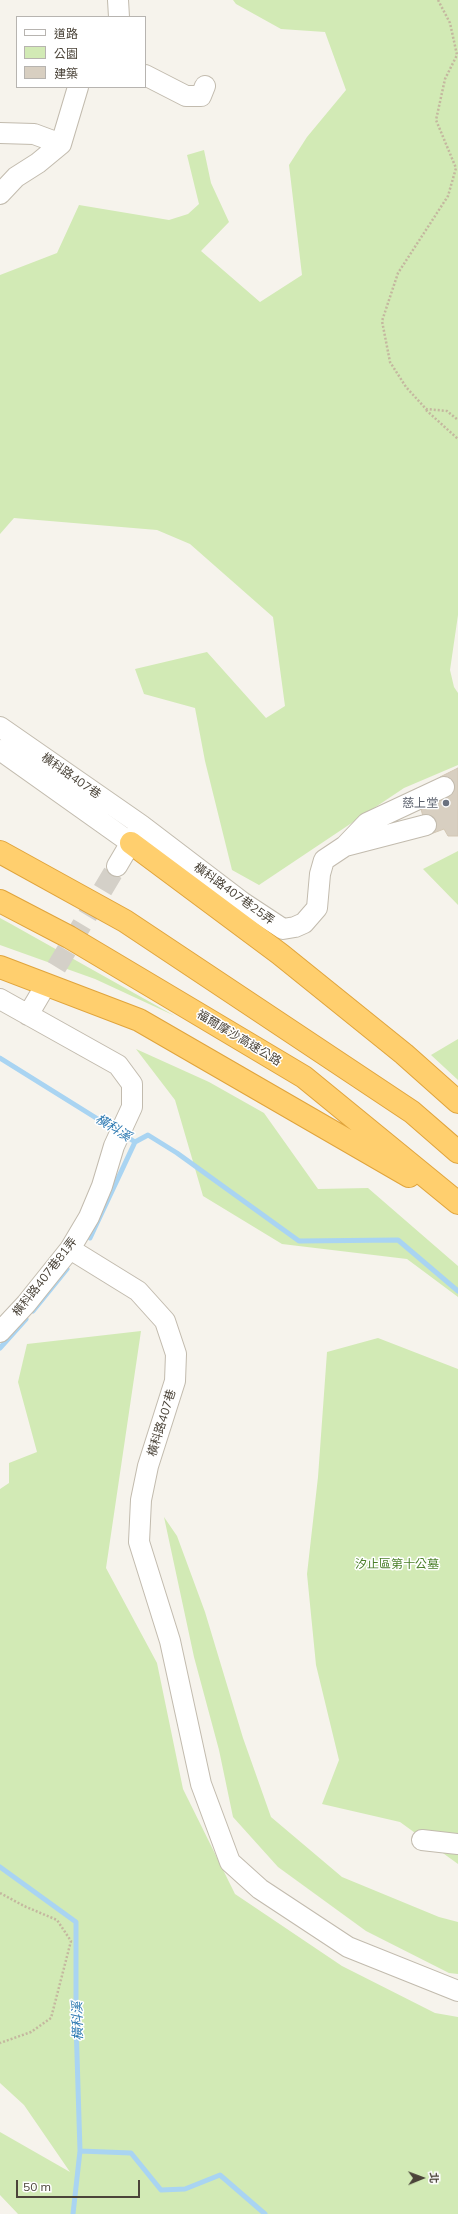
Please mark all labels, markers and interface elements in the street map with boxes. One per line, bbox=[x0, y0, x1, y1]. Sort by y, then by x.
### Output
legend bbox=[16, 16, 146, 88]
text: 道路 bbox=[54, 26, 78, 41]
text: 公園 bbox=[54, 46, 78, 61]
text: 建築 bbox=[54, 66, 78, 81]
street label: 橫科路407巷 bbox=[38, 750, 104, 802]
place label: 慈上堂 bbox=[402, 796, 438, 810]
marker: 慈上堂 bbox=[441, 798, 451, 808]
street label: 橫科路407巷25弄 bbox=[191, 860, 277, 928]
street label: 福爾摩沙高速公路 bbox=[194, 1007, 284, 1069]
water label: 橫科溪 bbox=[92, 1111, 134, 1145]
street label: 橫科路407巷81弄 bbox=[10, 1235, 80, 1319]
street label: 橫科路407巷 bbox=[145, 1388, 179, 1458]
park label: 汐止區第十公墓 bbox=[355, 1557, 439, 1571]
water label: 橫科溪 bbox=[70, 2001, 86, 2041]
north arrow bbox=[402, 2158, 442, 2198]
scale bar bbox=[18, 2172, 142, 2198]
text: 北 bbox=[427, 2172, 441, 2183]
text: 50 m bbox=[23, 2179, 51, 2194]

